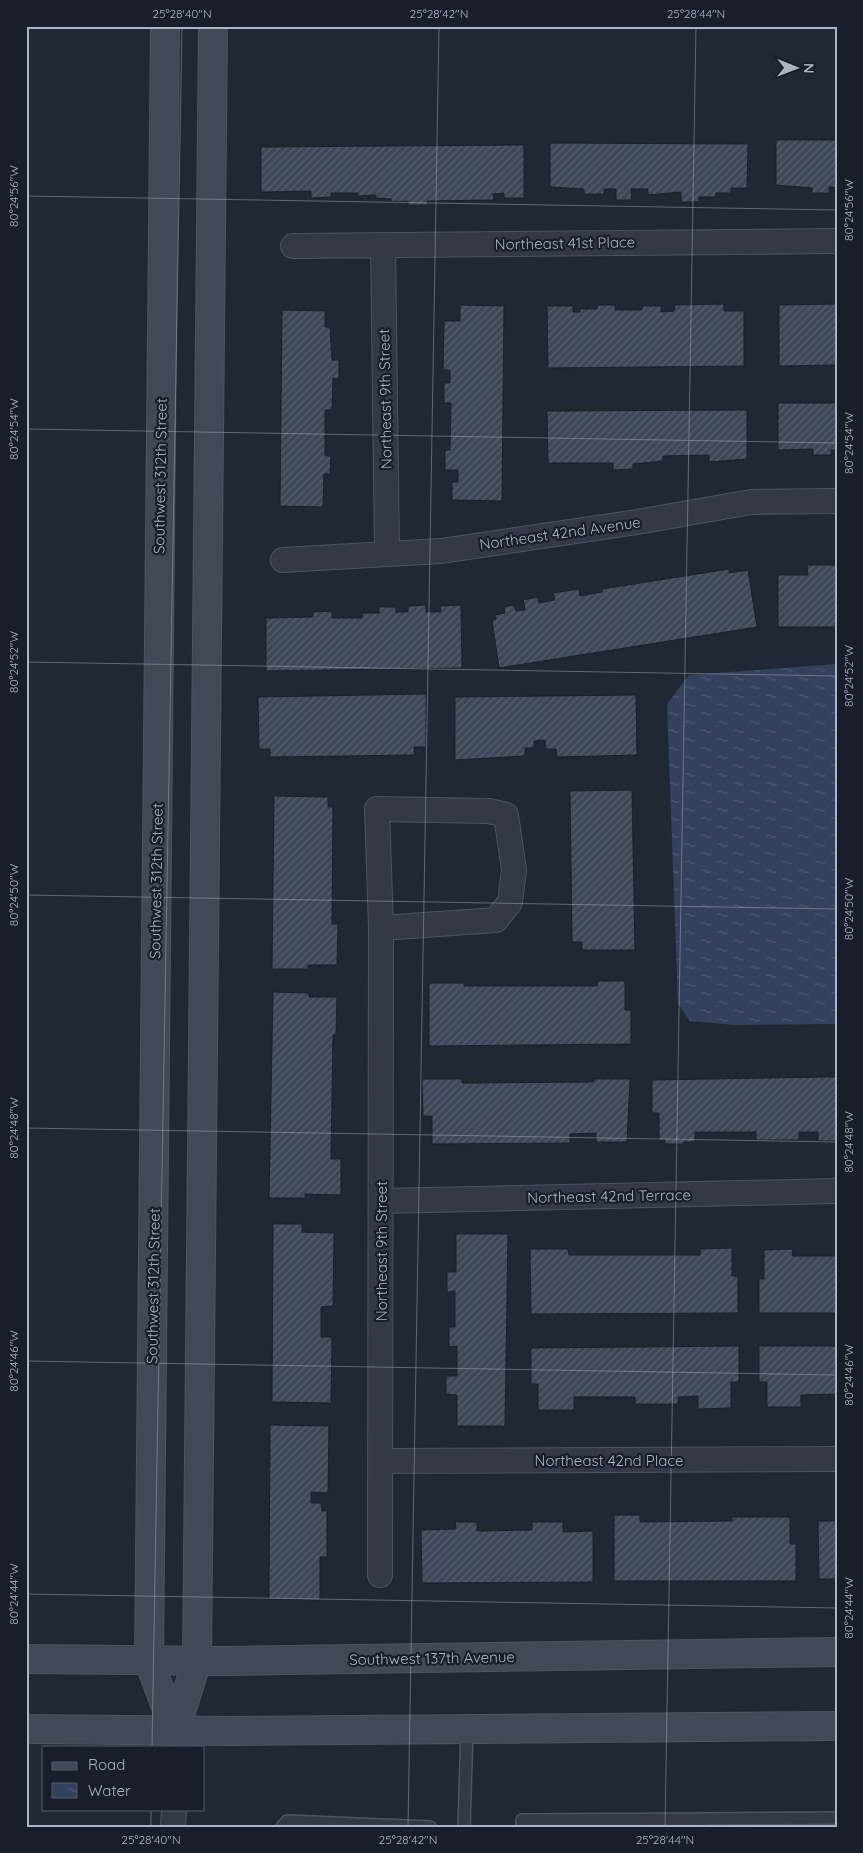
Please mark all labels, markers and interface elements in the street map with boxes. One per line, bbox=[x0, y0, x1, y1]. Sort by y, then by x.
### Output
text: 25°28'40"N bbox=[152, 6, 212, 21]
text: 25°28'42"N bbox=[410, 6, 468, 21]
text: 25°28'44"N bbox=[667, 6, 725, 21]
north arrow bbox=[770, 42, 820, 92]
text: N bbox=[800, 63, 818, 74]
text: 80°24'56"W bbox=[6, 165, 21, 227]
text: 80°24'56"W bbox=[841, 179, 856, 241]
street label: Northeast 41st Place bbox=[495, 232, 635, 254]
street label: Northeast 9th Street bbox=[374, 329, 396, 469]
text: 80°24'54"W bbox=[6, 398, 21, 460]
street label: Southwest 312th Street bbox=[149, 398, 171, 554]
text: 80°24'54"W bbox=[841, 412, 856, 474]
street label: Northeast 42nd Avenue bbox=[478, 512, 642, 554]
text: 80°24'52"W bbox=[6, 631, 21, 693]
text: 80°24'52"W bbox=[841, 645, 856, 707]
street label: Southwest 312th Street bbox=[145, 803, 167, 959]
text: 80°24'50"W bbox=[6, 863, 21, 926]
text: 80°24'50"W bbox=[841, 877, 856, 940]
text: 80°24'48"W bbox=[6, 1097, 21, 1159]
text: 80°24'48"W bbox=[841, 1111, 856, 1173]
street label: Northeast 9th Street bbox=[372, 1181, 391, 1321]
street label: Northeast 42nd Terrace bbox=[527, 1185, 691, 1207]
street label: Southwest 312th Street bbox=[142, 1208, 164, 1364]
text: 80°24'46"W bbox=[6, 1330, 21, 1392]
text: 80°24'46"W bbox=[841, 1344, 856, 1406]
street label: Northeast 42nd Place bbox=[535, 1451, 684, 1470]
text: 80°24'44"W bbox=[6, 1563, 21, 1625]
text: 80°24'44"W bbox=[841, 1577, 856, 1639]
street label: Southwest 137th Avenue bbox=[349, 1647, 515, 1669]
legend bbox=[42, 1746, 205, 1810]
text: Road bbox=[88, 1755, 125, 1774]
text: Water bbox=[88, 1781, 131, 1800]
text: 25°28'40"N bbox=[121, 1832, 181, 1847]
text: 25°28'42"N bbox=[379, 1832, 437, 1847]
text: 25°28'44"N bbox=[636, 1832, 694, 1847]

